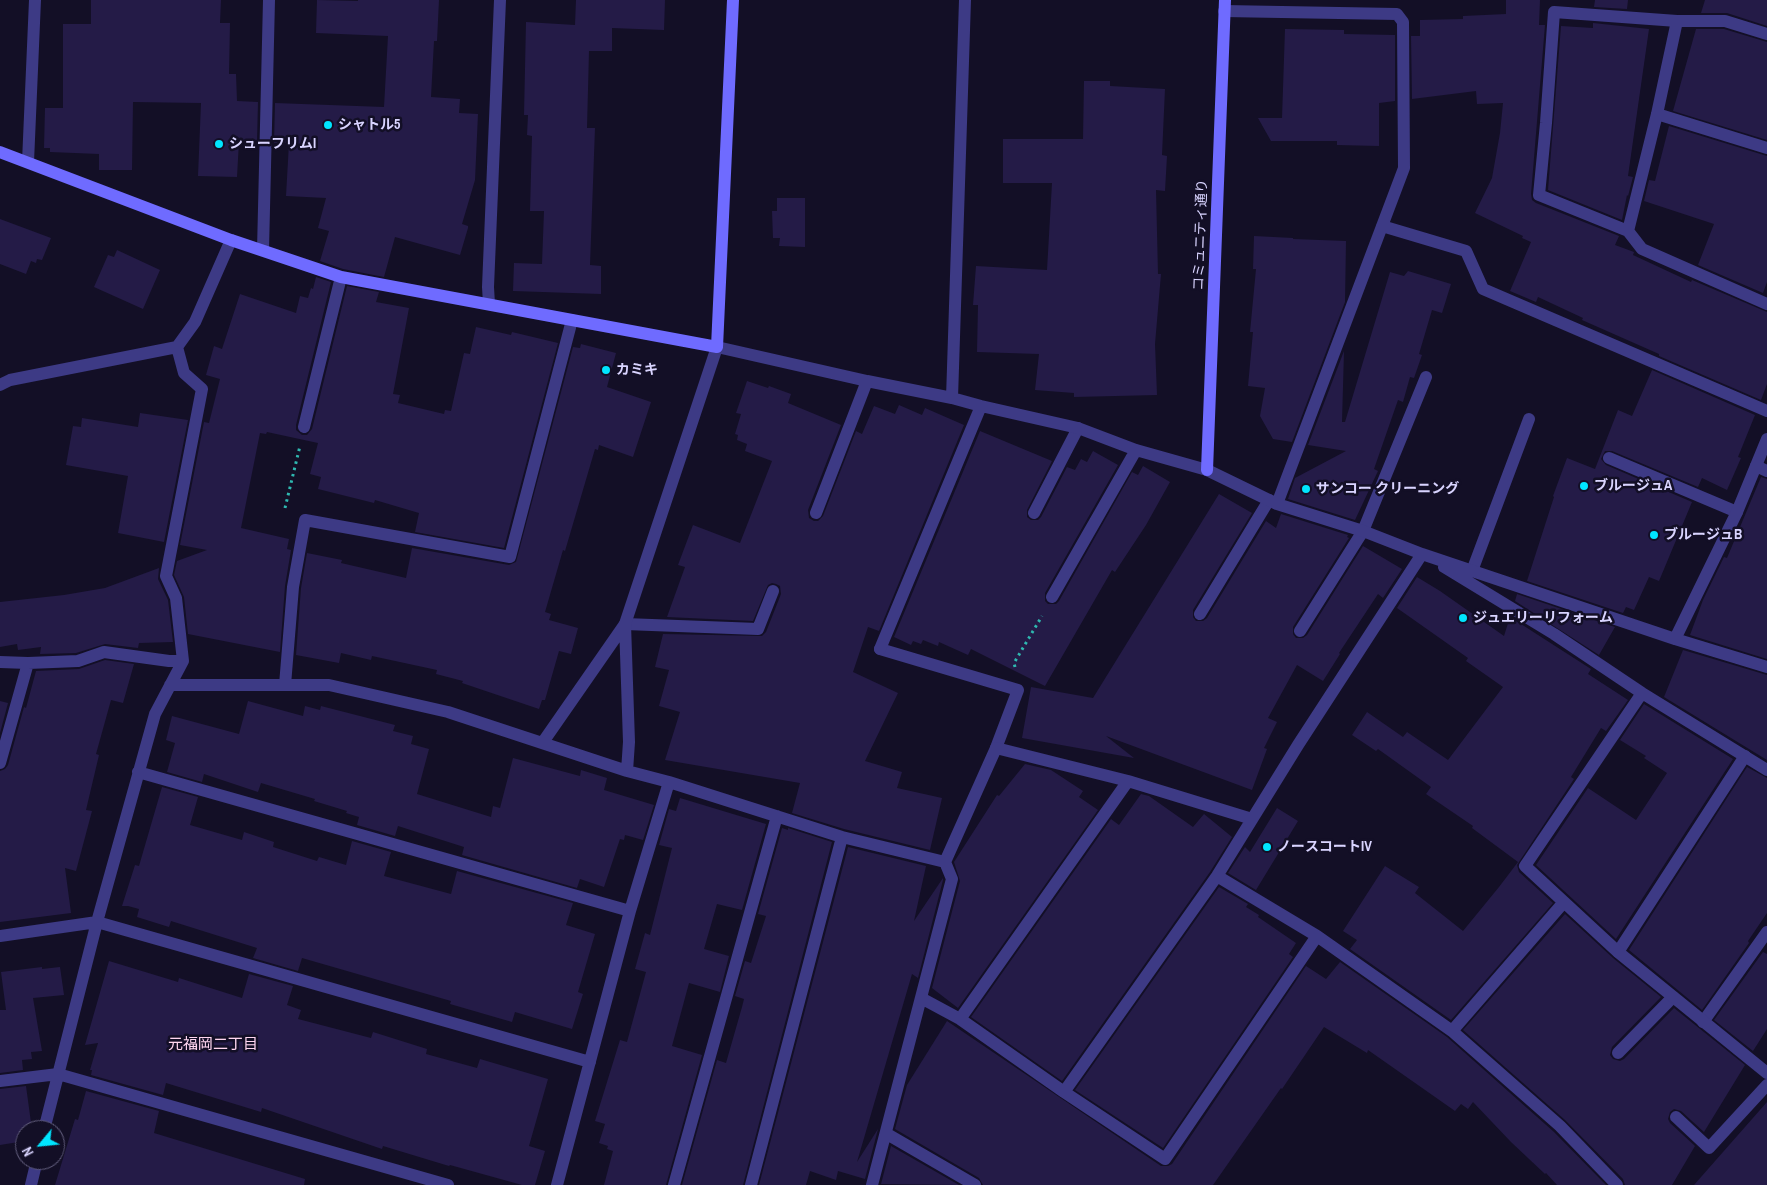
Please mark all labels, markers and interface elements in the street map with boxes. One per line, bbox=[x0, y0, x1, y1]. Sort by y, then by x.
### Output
place label: シャトル5 bbox=[338, 117, 400, 133]
marker: シャトル5 bbox=[322, 119, 334, 131]
place label: シューフリムI bbox=[229, 136, 316, 152]
marker: シューフリムI bbox=[213, 138, 225, 150]
street label: コミュニティ通り bbox=[1191, 179, 1211, 291]
place label: カミキ bbox=[616, 362, 658, 378]
marker: カミキ bbox=[600, 364, 612, 376]
place label: ブルージュA bbox=[1594, 478, 1672, 494]
marker: ブルージュA bbox=[1578, 480, 1590, 492]
place label: サンコー クリーニング bbox=[1316, 481, 1459, 497]
marker: サンコー クリーニング bbox=[1300, 483, 1312, 495]
place label: ブルージュB bbox=[1664, 527, 1742, 543]
marker: ブルージュB bbox=[1648, 529, 1660, 541]
place label: ジュエリーリフォーム bbox=[1473, 610, 1613, 626]
marker: ジュエリーリフォーム bbox=[1457, 612, 1469, 624]
place label: ノースコートIV bbox=[1277, 839, 1372, 855]
marker: ノースコートIV bbox=[1261, 841, 1273, 853]
district label: 元福岡二丁目 bbox=[168, 1036, 258, 1054]
north arrow bbox=[15, 1120, 65, 1170]
text: N bbox=[18, 1144, 38, 1159]

